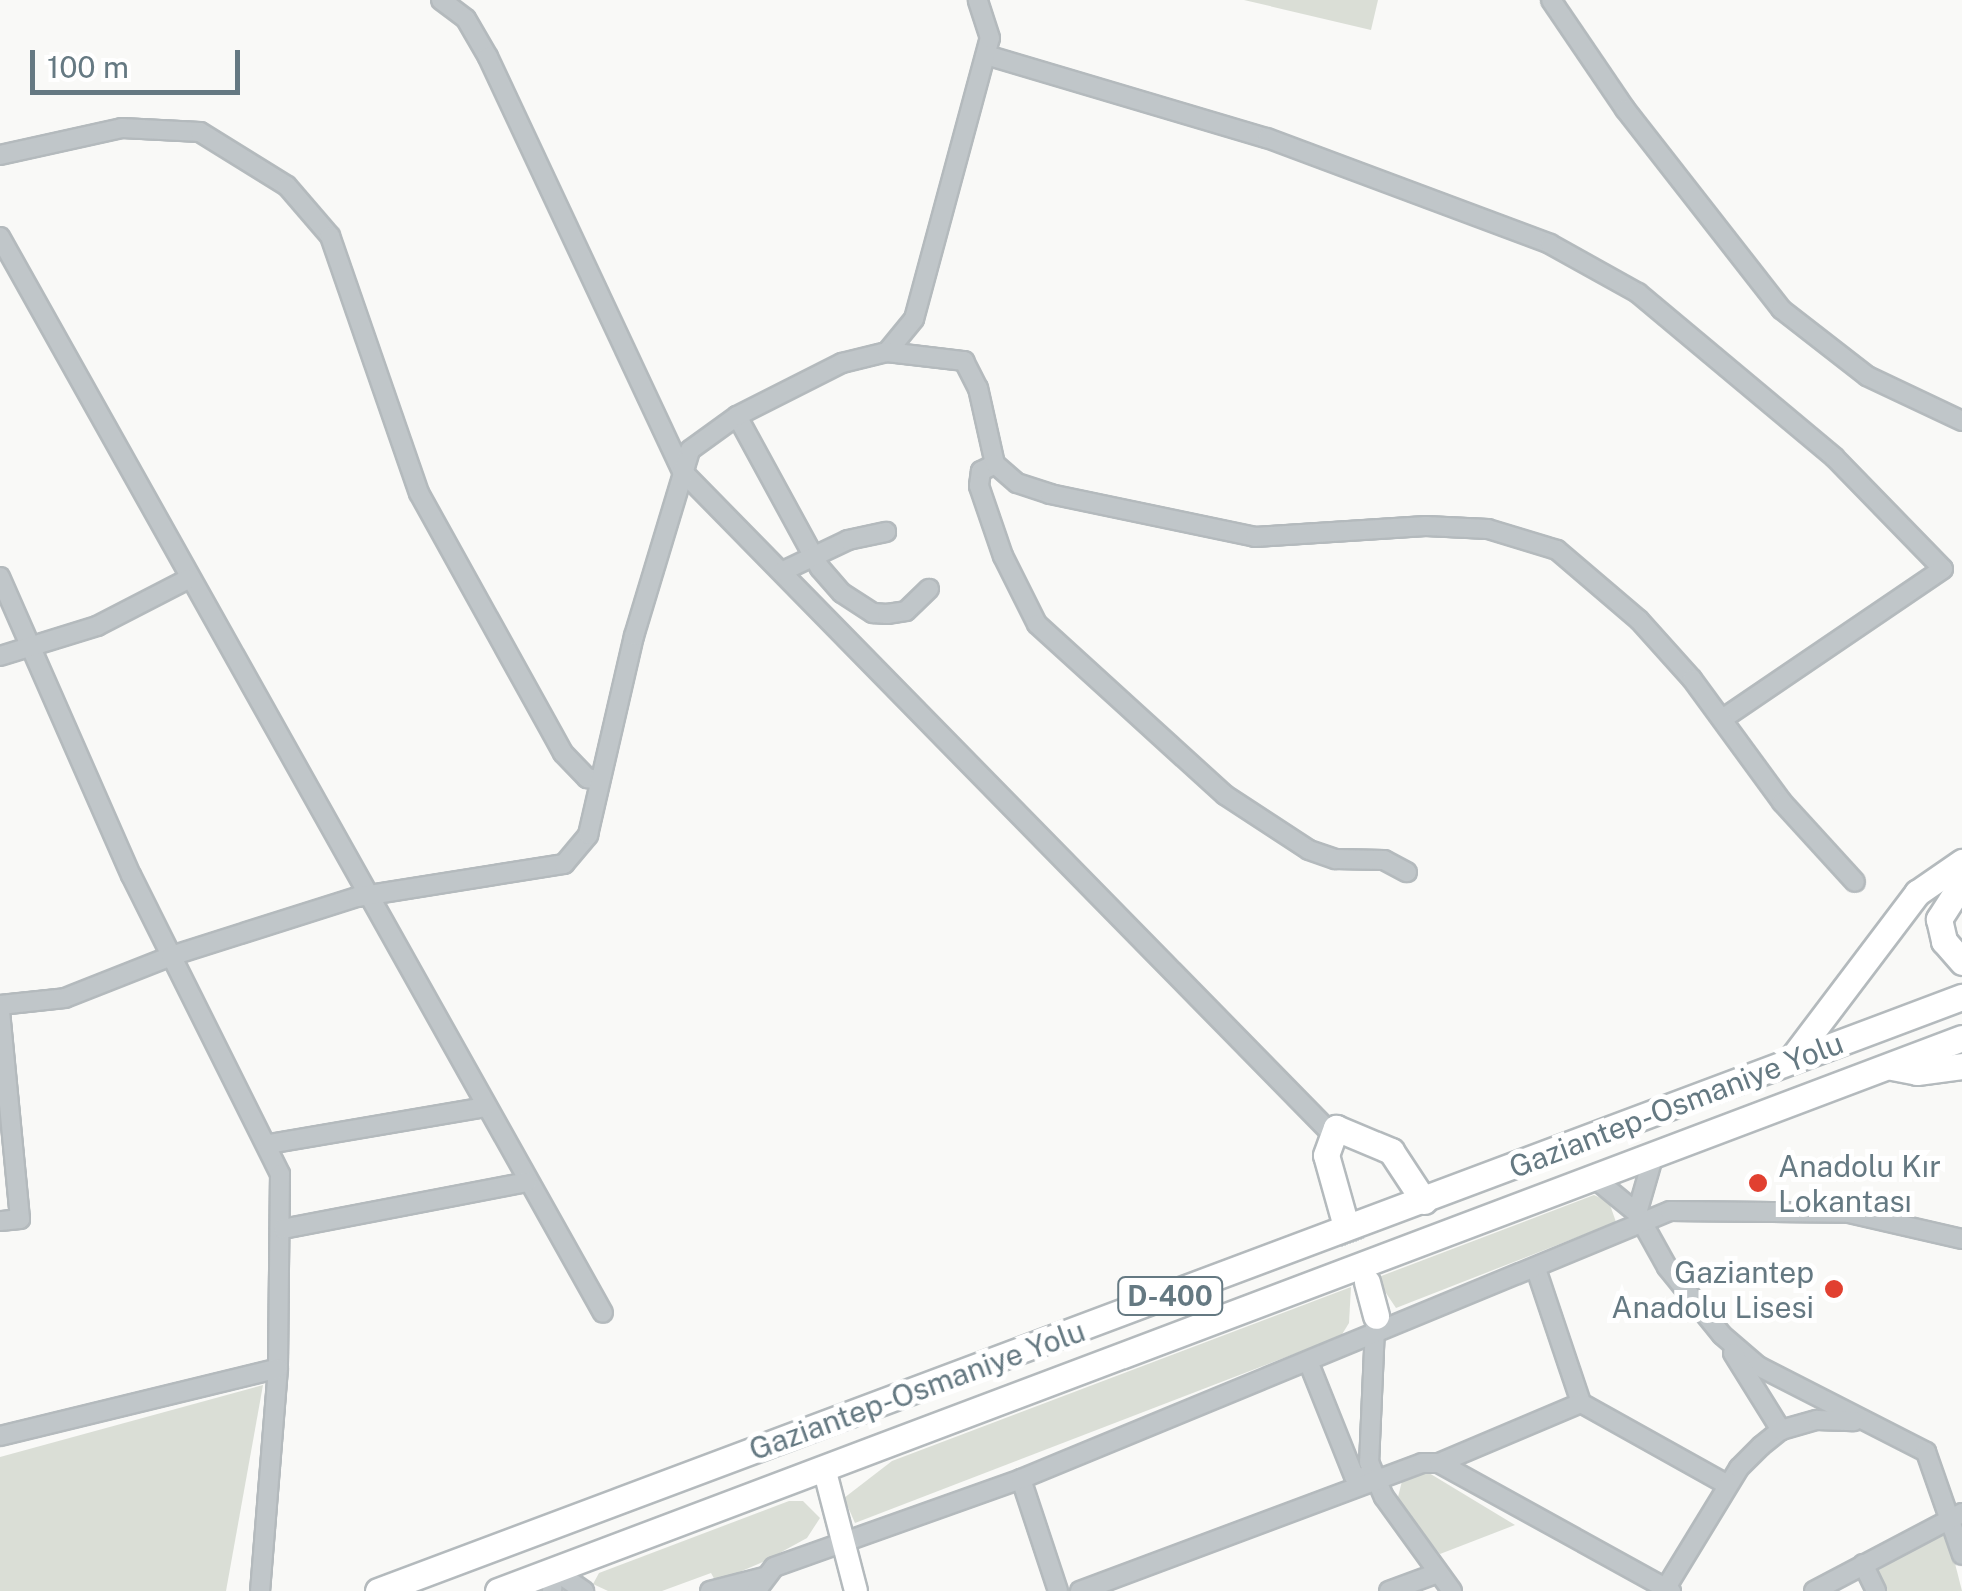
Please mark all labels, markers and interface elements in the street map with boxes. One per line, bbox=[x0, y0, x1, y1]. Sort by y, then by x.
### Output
scale bar bbox=[35, 30, 245, 92]
text: 100 m bbox=[47, 49, 129, 85]
street label: Gaziantep-Osmaniye Yolu bbox=[1504, 1025, 1848, 1185]
place label: Anadolu Kır Lokantası bbox=[1778, 1148, 1941, 1218]
marker: Anadolu Kır Lokantası bbox=[1747, 1172, 1769, 1194]
place label: Gaziantep Anadolu Lisesi bbox=[1611, 1254, 1814, 1324]
road number: D-400 bbox=[1115, 1273, 1225, 1319]
marker: Gaziantep Anadolu Lisesi bbox=[1823, 1278, 1845, 1300]
street label: Gaziantep-Osmaniye Yolu bbox=[744, 1312, 1090, 1468]

